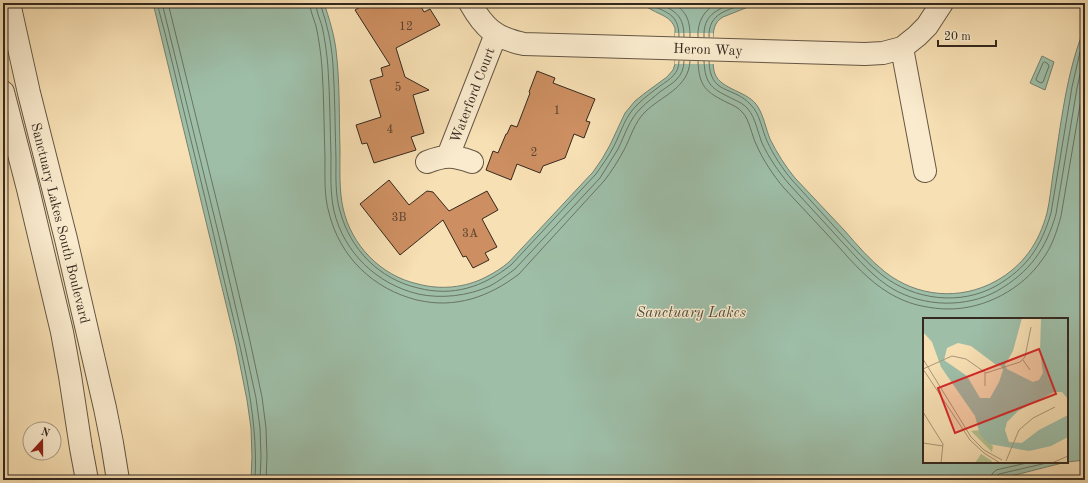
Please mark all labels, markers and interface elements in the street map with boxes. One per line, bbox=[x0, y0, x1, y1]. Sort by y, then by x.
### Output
house number: 12 bbox=[399, 21, 413, 33]
scale bar bbox=[938, 22, 996, 48]
text: 20 m bbox=[944, 31, 971, 43]
street label: Heron Way bbox=[673, 42, 744, 58]
street label: Waterford Court bbox=[448, 46, 498, 145]
house number: 5 bbox=[395, 81, 402, 94]
house number: 1 bbox=[554, 105, 560, 117]
street label: Sanctuary Lakes South Boulevard bbox=[28, 121, 92, 325]
house number: 4 bbox=[387, 124, 394, 136]
house number: 2 bbox=[531, 147, 537, 159]
house number: 3B bbox=[391, 212, 407, 224]
house number: 3A bbox=[462, 228, 478, 240]
water label: Sanctuary Lakes bbox=[636, 306, 746, 321]
inset map bbox=[923, 318, 1068, 463]
north arrow bbox=[22, 421, 62, 461]
text: N bbox=[39, 426, 51, 440]

